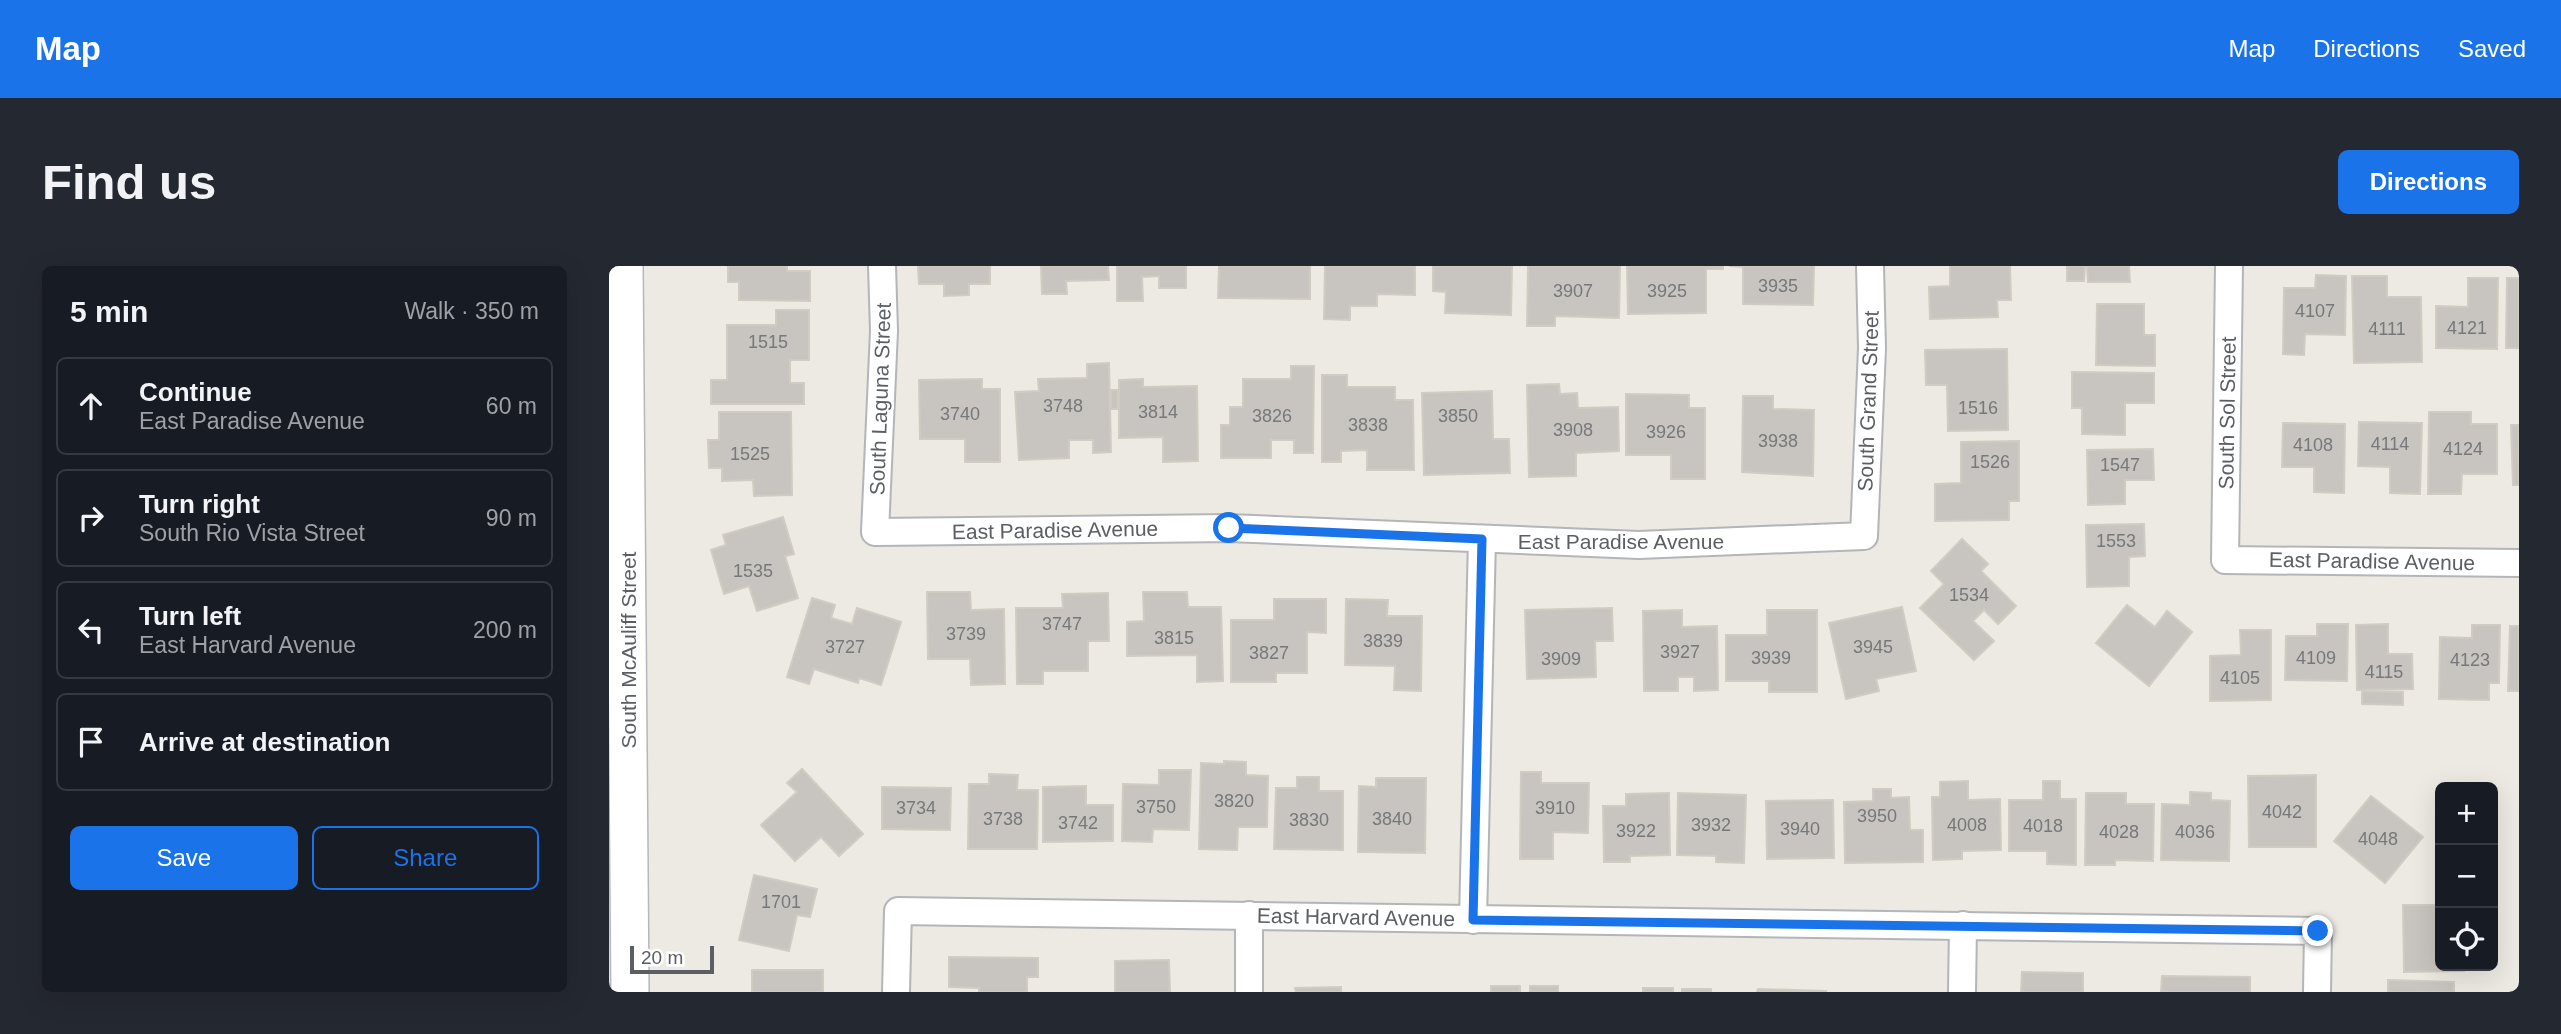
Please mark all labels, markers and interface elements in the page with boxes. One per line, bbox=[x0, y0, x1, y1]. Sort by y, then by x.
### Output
text: Map bbox=[35, 30, 101, 67]
text: Map bbox=[2229, 35, 2275, 62]
text: Directions bbox=[2313, 35, 2420, 62]
text: Saved bbox=[2458, 35, 2526, 62]
button: Directions bbox=[2338, 150, 2519, 214]
text: Find us bbox=[42, 155, 216, 209]
house number: 3935 bbox=[1758, 276, 1798, 296]
house number: 3907 bbox=[1553, 281, 1593, 301]
house number: 3925 bbox=[1647, 281, 1687, 301]
text: 5 min bbox=[70, 295, 148, 328]
text: Walk · 350 m bbox=[404, 298, 539, 324]
house number: 4107 bbox=[2295, 301, 2335, 321]
street label: South Laguna Street bbox=[865, 302, 895, 496]
street label: South Grand Street bbox=[1853, 310, 1883, 492]
house number: 4121 bbox=[2447, 318, 2487, 338]
house number: 4111 bbox=[2368, 319, 2406, 339]
house number: 1515 bbox=[748, 332, 788, 352]
street label: South Sol Street bbox=[2214, 336, 2240, 490]
text: Continue bbox=[139, 377, 252, 407]
icon: ahead bbox=[72, 387, 110, 425]
text: 60 m bbox=[486, 393, 537, 419]
house number: 3748 bbox=[1043, 396, 1083, 416]
house number: 1516 bbox=[1958, 398, 1998, 418]
house number: 3814 bbox=[1138, 402, 1178, 422]
house number: 3740 bbox=[940, 404, 980, 424]
house number: 3826 bbox=[1252, 406, 1292, 426]
house number: 3850 bbox=[1438, 406, 1478, 426]
text: East Paradise Avenue bbox=[139, 408, 365, 434]
house number: 3838 bbox=[1348, 415, 1388, 435]
house number: 3908 bbox=[1553, 420, 1593, 440]
house number: 3926 bbox=[1646, 422, 1686, 442]
house number: 3938 bbox=[1758, 431, 1798, 451]
house number: 4114 bbox=[2371, 434, 2409, 454]
house number: 4108 bbox=[2293, 435, 2333, 455]
house number: 4124 bbox=[2443, 439, 2483, 459]
house number: 1525 bbox=[730, 444, 770, 464]
house number: 1526 bbox=[1970, 452, 2010, 472]
house number: 1547 bbox=[2100, 455, 2140, 475]
text: Turn right bbox=[139, 489, 260, 519]
icon: right bbox=[72, 499, 110, 537]
text: 90 m bbox=[486, 505, 537, 531]
route start bbox=[1213, 512, 1244, 543]
street label: East Paradise Avenue bbox=[952, 517, 1158, 543]
text: South Rio Vista Street bbox=[139, 520, 365, 546]
street label: East Paradise Avenue bbox=[1518, 530, 1724, 553]
house number: 1553 bbox=[2096, 531, 2136, 551]
street label: East Paradise Avenue bbox=[2269, 548, 2475, 574]
street label: South McAuliff Street bbox=[617, 551, 640, 748]
house number: 1535 bbox=[733, 561, 773, 581]
house number: 1534 bbox=[1949, 585, 1989, 605]
text: Turn left bbox=[139, 601, 241, 631]
icon: left bbox=[72, 611, 110, 649]
house number: 3747 bbox=[1042, 614, 1082, 634]
text: 200 m bbox=[473, 617, 537, 643]
house number: 3739 bbox=[946, 624, 986, 644]
house number: 3815 bbox=[1154, 628, 1194, 648]
house number: 3839 bbox=[1363, 631, 1403, 651]
text: East Harvard Avenue bbox=[139, 632, 356, 658]
house number: 3727 bbox=[825, 637, 865, 657]
house number: 3945 bbox=[1853, 637, 1893, 657]
house number: 3927 bbox=[1660, 642, 1700, 662]
house number: 3827 bbox=[1249, 643, 1289, 663]
house number: 3939 bbox=[1751, 648, 1791, 668]
house number: 4109 bbox=[2296, 648, 2336, 668]
house number: 3909 bbox=[1541, 649, 1581, 669]
house number: 4123 bbox=[2450, 650, 2490, 670]
house number: 4115 bbox=[2365, 662, 2403, 682]
house number: 4105 bbox=[2220, 668, 2260, 688]
icon: arrive bbox=[72, 723, 110, 761]
text: Arrive at destination bbox=[139, 727, 390, 757]
map controls bbox=[2435, 782, 2498, 971]
button: + bbox=[2435, 782, 2498, 845]
house number: 3820 bbox=[1214, 791, 1254, 811]
house number: 3750 bbox=[1136, 797, 1176, 817]
house number: 3734 bbox=[896, 798, 936, 818]
house number: 3910 bbox=[1535, 798, 1575, 818]
house number: 4042 bbox=[2262, 802, 2302, 822]
house number: 3950 bbox=[1857, 806, 1897, 826]
house number: 3738 bbox=[983, 809, 1023, 829]
house number: 3840 bbox=[1372, 809, 1412, 829]
house number: 3830 bbox=[1289, 810, 1329, 830]
house number: 3742 bbox=[1058, 813, 1098, 833]
house number: 3932 bbox=[1691, 815, 1731, 835]
house number: 4008 bbox=[1947, 815, 1987, 835]
house number: 4018 bbox=[2023, 816, 2063, 836]
house number: 3940 bbox=[1780, 819, 1820, 839]
house number: 3922 bbox=[1616, 821, 1656, 841]
house number: 4028 bbox=[2099, 822, 2139, 842]
house number: 4036 bbox=[2175, 822, 2215, 842]
button: Save bbox=[70, 826, 298, 890]
button: Share bbox=[312, 826, 539, 890]
house number: 4048 bbox=[2358, 829, 2398, 849]
button: − bbox=[2435, 845, 2498, 908]
house number: 1701 bbox=[761, 892, 801, 912]
street label: East Harvard Avenue bbox=[1257, 904, 1455, 930]
button: locate bbox=[2435, 908, 2498, 971]
route end bbox=[2302, 915, 2333, 946]
scale bar bbox=[630, 943, 714, 975]
text: 20 m bbox=[641, 947, 683, 968]

